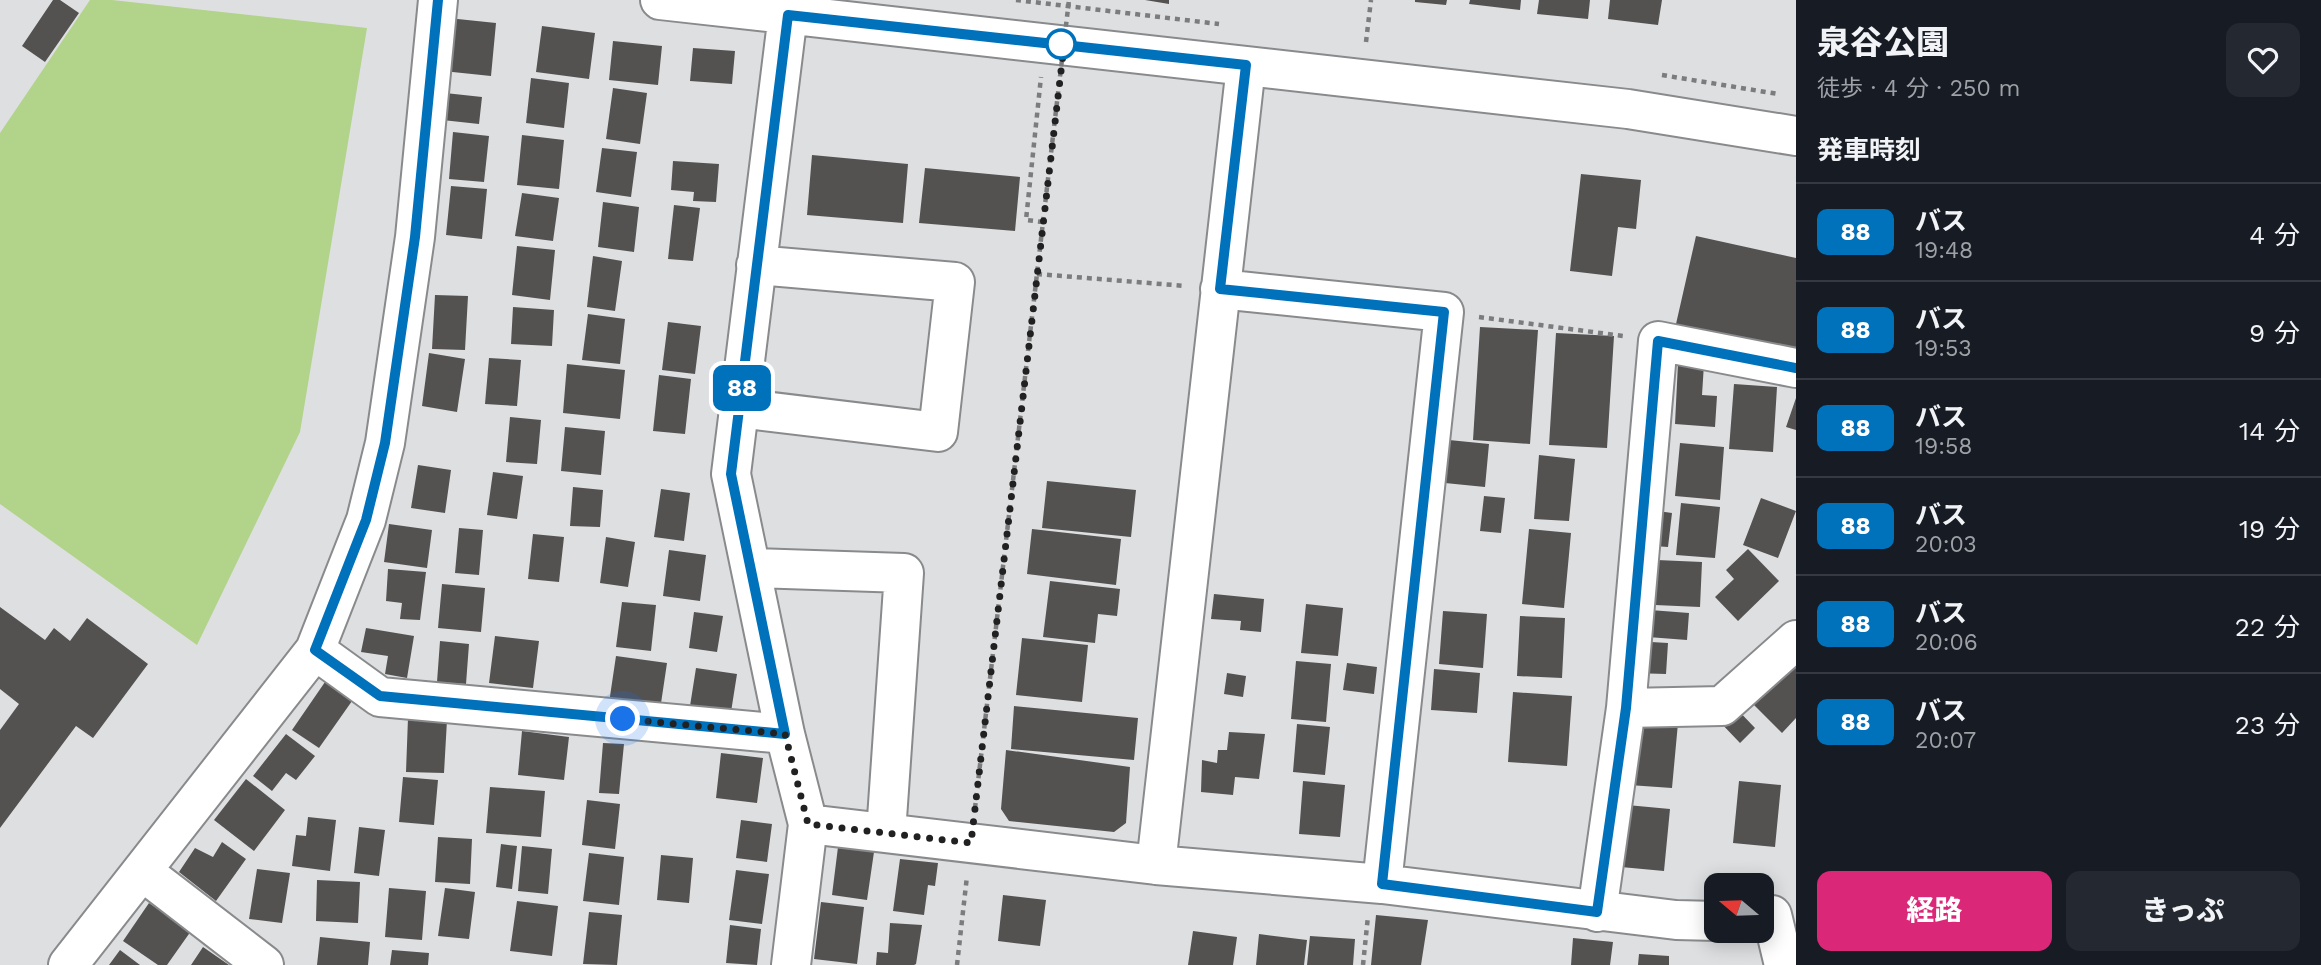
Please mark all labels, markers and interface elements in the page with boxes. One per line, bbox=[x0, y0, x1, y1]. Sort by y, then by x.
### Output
text: 泉谷公園 bbox=[1817, 23, 1949, 62]
button: heart bbox=[2226, 23, 2300, 97]
unlabelled marker bbox=[1046, 29, 1076, 59]
text: 徒歩 · 4 分 · 250 m bbox=[1817, 75, 2021, 102]
text: 発車時刻 bbox=[1817, 135, 1921, 165]
text: バス bbox=[1915, 206, 1967, 236]
text: 88 bbox=[1840, 218, 1871, 246]
text: 4 分 bbox=[2249, 220, 2300, 250]
text: 19:48 bbox=[1915, 237, 1973, 264]
text: バス bbox=[1915, 304, 1967, 334]
text: 88 bbox=[1840, 316, 1871, 344]
text: 9 分 bbox=[2249, 318, 2300, 348]
text: 19:53 bbox=[1915, 335, 1972, 362]
line badge: 88 bbox=[710, 365, 774, 411]
text: 88 bbox=[727, 374, 757, 402]
text: バス bbox=[1915, 402, 1967, 432]
text: 88 bbox=[1840, 414, 1871, 442]
text: 14 分 bbox=[2239, 416, 2300, 446]
text: 19:58 bbox=[1915, 433, 1973, 460]
text: バス bbox=[1915, 500, 1967, 530]
text: 88 bbox=[1840, 512, 1871, 540]
text: 19 分 bbox=[2239, 514, 2300, 544]
text: 20:03 bbox=[1915, 531, 1977, 558]
text: バス bbox=[1915, 598, 1967, 628]
text: 88 bbox=[1840, 610, 1871, 638]
text: 22 分 bbox=[2235, 612, 2300, 642]
text: 20:06 bbox=[1915, 629, 1978, 656]
text: バス bbox=[1915, 696, 1967, 726]
your location bbox=[605, 701, 640, 736]
text: 88 bbox=[1840, 708, 1871, 736]
text: 23 分 bbox=[2235, 710, 2300, 740]
text: 20:07 bbox=[1915, 727, 1976, 754]
button: 経路 bbox=[1817, 871, 2052, 951]
button: きっぷ bbox=[2066, 871, 2300, 951]
north arrow bbox=[1704, 873, 1774, 943]
map controls bbox=[1704, 873, 1774, 943]

